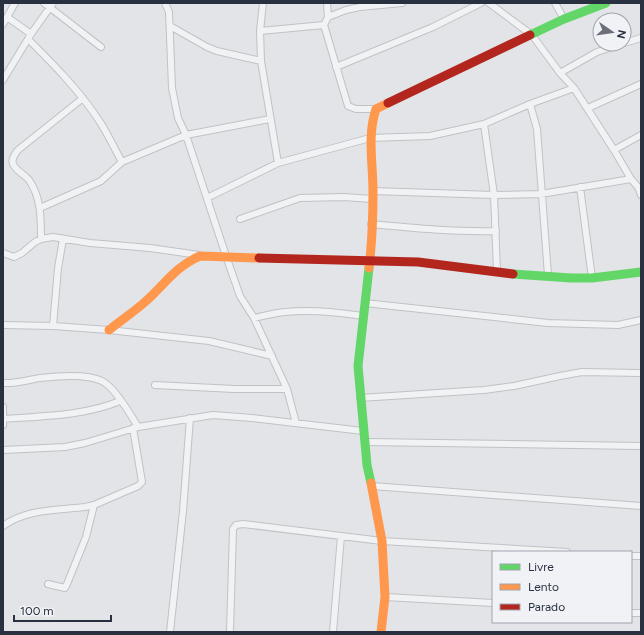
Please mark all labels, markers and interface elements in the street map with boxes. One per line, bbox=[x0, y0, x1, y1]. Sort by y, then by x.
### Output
north arrow bbox=[592, 12, 632, 52]
text: N bbox=[614, 29, 629, 40]
legend bbox=[492, 551, 632, 623]
text: Livre bbox=[528, 560, 554, 574]
text: Lento bbox=[528, 580, 559, 594]
scale bar bbox=[14, 597, 111, 623]
text: Parado bbox=[528, 600, 565, 614]
text: 100 m bbox=[20, 604, 54, 618]

